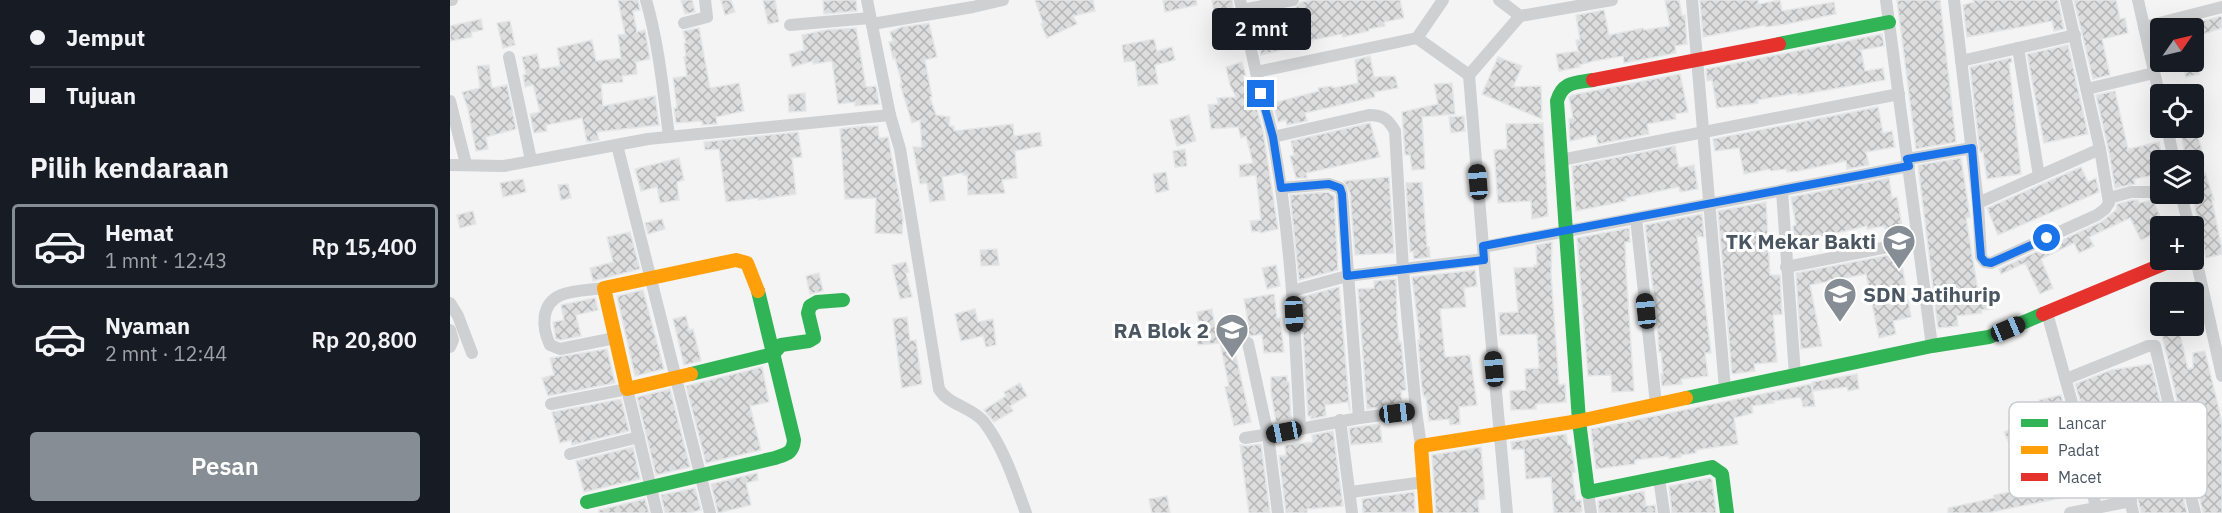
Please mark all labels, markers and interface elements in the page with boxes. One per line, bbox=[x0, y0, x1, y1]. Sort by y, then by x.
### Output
callout: 2 mnt bbox=[1212, 7, 1310, 49]
text: 2 mnt bbox=[1235, 15, 1288, 42]
north arrow bbox=[2150, 18, 2204, 72]
map controls bbox=[2150, 18, 2204, 336]
text: Jemput bbox=[66, 23, 145, 52]
route end bbox=[1247, 80, 1274, 107]
text: Tujuan bbox=[66, 81, 136, 110]
button: locate bbox=[2150, 84, 2204, 138]
text: Pilih kendaraan bbox=[30, 150, 229, 185]
button: layers bbox=[2150, 150, 2204, 204]
car bbox=[1467, 163, 1489, 201]
button: + bbox=[2150, 216, 2204, 270]
text: Hemat bbox=[105, 218, 174, 247]
icon: car bbox=[33, 219, 87, 273]
school or university icon: TK Mekar Bakti bbox=[1881, 223, 1917, 270]
route start bbox=[2033, 224, 2060, 251]
place label: TK Mekar Bakti bbox=[1726, 227, 1876, 255]
text: Rp 15,400 bbox=[311, 232, 417, 261]
text: 1 mnt · 12:43 bbox=[105, 247, 227, 274]
school or university icon: SDN Jatihurip bbox=[1822, 276, 1858, 323]
place label: SDN Jatihurip bbox=[1863, 280, 2001, 308]
button: − bbox=[2150, 282, 2204, 336]
car bbox=[1635, 292, 1657, 330]
car bbox=[1284, 296, 1304, 332]
text: Nyaman bbox=[105, 311, 190, 340]
icon: car bbox=[33, 312, 87, 366]
school or university icon: RA Blok 2 bbox=[1214, 312, 1250, 359]
car bbox=[1988, 314, 2028, 344]
place label: RA Blok 2 bbox=[1114, 316, 1209, 344]
text: Rp 20,800 bbox=[311, 325, 417, 354]
text: 2 mnt · 12:44 bbox=[105, 340, 227, 367]
car bbox=[1483, 350, 1505, 388]
car bbox=[1378, 402, 1416, 424]
legend bbox=[2009, 402, 2207, 498]
text: Lancar bbox=[2058, 413, 2106, 433]
car bbox=[1265, 420, 1303, 444]
button: Pesan bbox=[30, 432, 420, 501]
text: Padat bbox=[2058, 440, 2100, 460]
text: Macet bbox=[2058, 467, 2102, 487]

